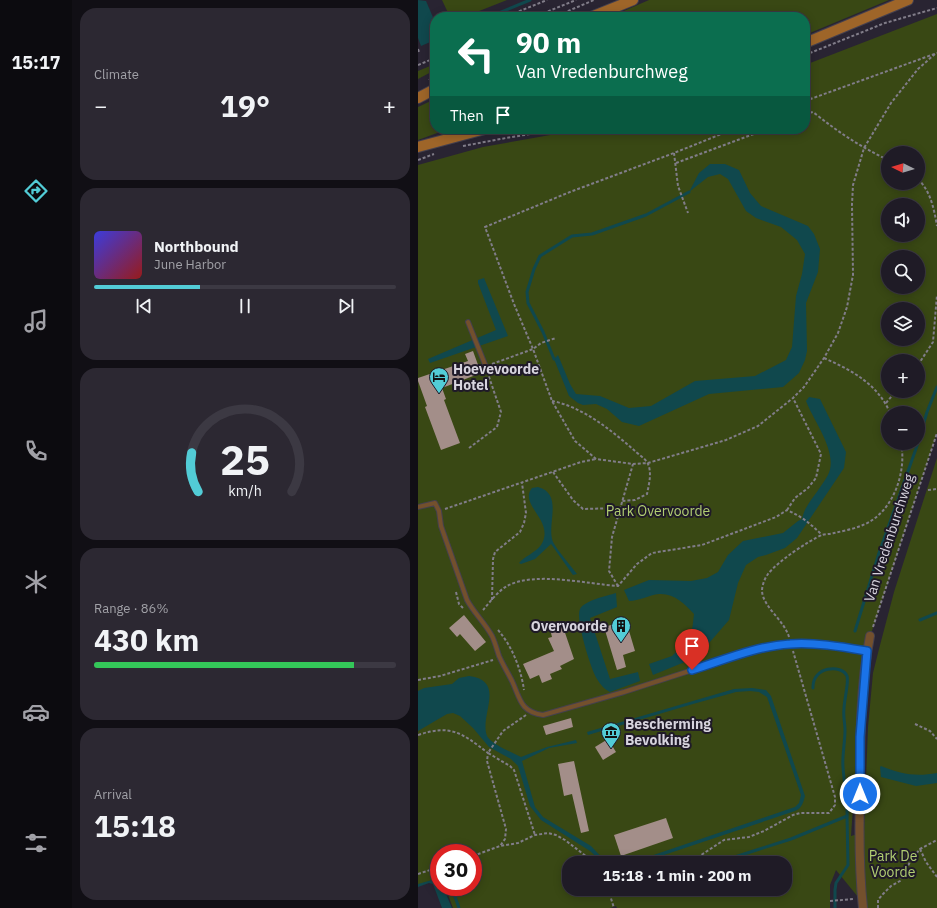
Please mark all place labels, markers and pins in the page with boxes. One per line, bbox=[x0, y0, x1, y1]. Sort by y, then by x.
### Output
place label: Hoevevoorde Hotel bbox=[453, 360, 539, 394]
hotel icon: Hoevevoorde Hotel bbox=[428, 366, 450, 394]
building icon: Overvoorde bbox=[610, 615, 632, 643]
place label: Overvoorde bbox=[531, 617, 607, 635]
pin bbox=[675, 629, 709, 670]
place label: Bescherming Bevolking bbox=[625, 715, 711, 749]
museum icon: Bescherming Bevolking bbox=[600, 721, 622, 749]

